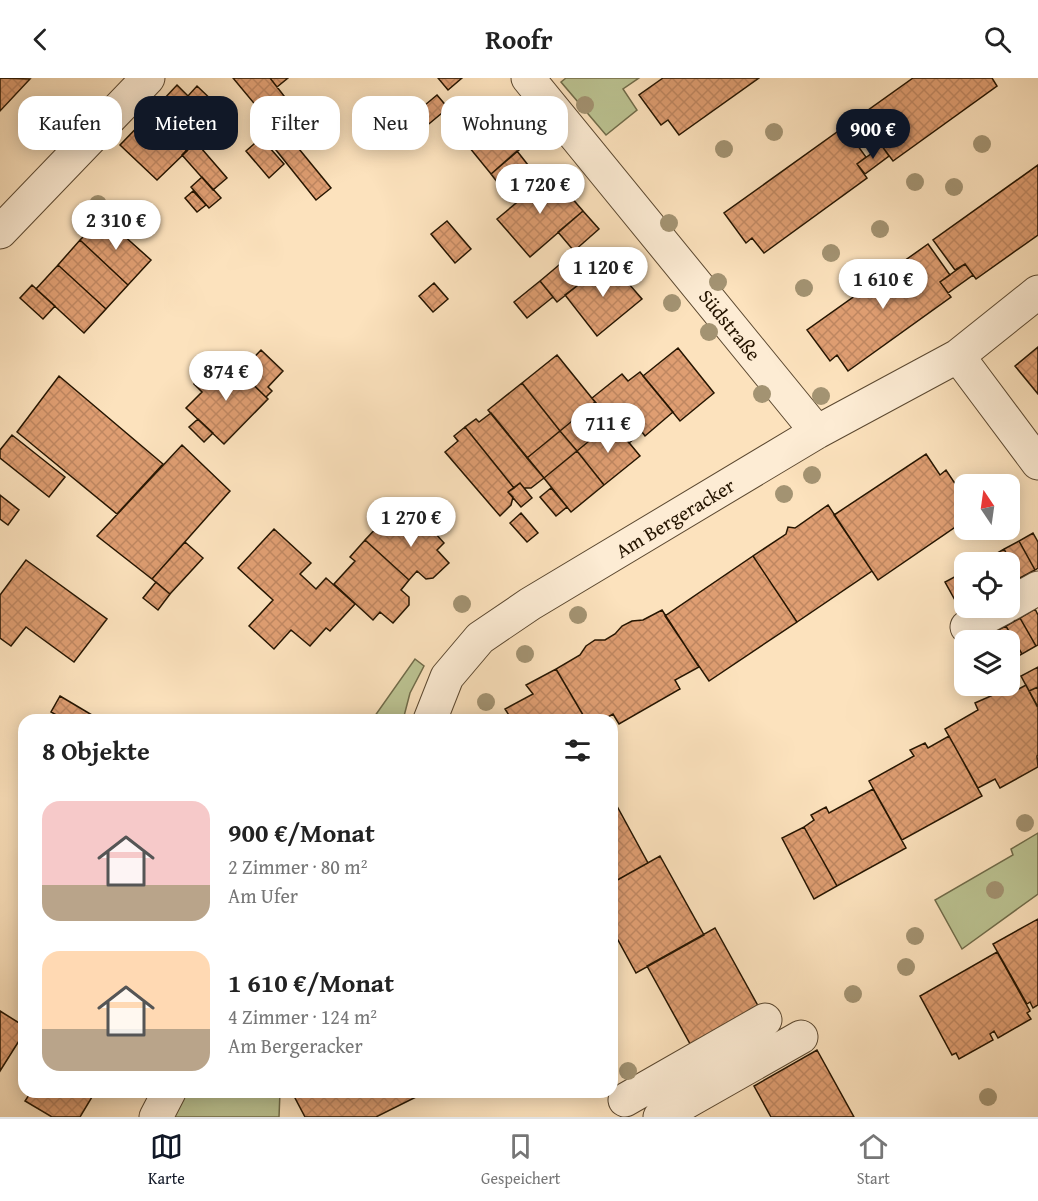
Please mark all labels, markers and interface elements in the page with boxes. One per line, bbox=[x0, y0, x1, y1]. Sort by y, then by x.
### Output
text: Roofr bbox=[485, 19, 553, 59]
icon: back bbox=[24, 23, 57, 56]
icon: search bbox=[981, 23, 1014, 56]
chip: Kaufen bbox=[18, 96, 122, 150]
chip: Mieten bbox=[134, 96, 238, 150]
chip: Filter bbox=[250, 96, 340, 150]
chip: Neu bbox=[352, 96, 429, 150]
chip: Wohnung bbox=[441, 96, 568, 150]
pin: 900 € bbox=[831, 109, 915, 160]
text: 900 € bbox=[850, 114, 896, 143]
pin: 1 720 € bbox=[485, 164, 595, 215]
text: 1 720 € bbox=[510, 169, 570, 198]
pin: 2 310 € bbox=[61, 200, 171, 251]
text: 2 310 € bbox=[86, 205, 146, 234]
pin: 1 120 € bbox=[548, 247, 658, 298]
text: 1 120 € bbox=[573, 252, 633, 281]
pin: 1 610 € bbox=[828, 259, 938, 310]
text: 1 610 € bbox=[853, 264, 913, 293]
street label: Südstraße bbox=[692, 283, 768, 367]
pin: 874 € bbox=[184, 351, 268, 402]
text: 874 € bbox=[203, 356, 249, 385]
pin: 711 € bbox=[566, 403, 650, 454]
text: 711 € bbox=[585, 408, 631, 437]
street label: Am Bergeracker bbox=[610, 470, 740, 565]
north arrow bbox=[954, 474, 1020, 540]
map controls bbox=[954, 474, 1020, 696]
pin: 1 270 € bbox=[356, 497, 466, 548]
text: 1 270 € bbox=[381, 502, 441, 531]
button: locate bbox=[954, 552, 1020, 618]
button: layers bbox=[954, 630, 1020, 696]
text: 8 Objekte bbox=[42, 731, 150, 770]
icon: filters bbox=[561, 734, 594, 767]
text: 900 €/Monat bbox=[228, 813, 375, 852]
icon: home bbox=[90, 825, 162, 897]
text: 2 Zimmer · 80 m² bbox=[228, 852, 367, 881]
text: Am Ufer bbox=[228, 881, 298, 910]
text: 1 610 €/Monat bbox=[228, 963, 394, 1002]
icon: home bbox=[90, 975, 162, 1047]
text: 4 Zimmer · 124 m² bbox=[228, 1002, 377, 1031]
text: Am Bergeracker bbox=[228, 1031, 363, 1060]
tab: Karte bbox=[148, 1130, 185, 1190]
tab: Gespeichert bbox=[481, 1130, 561, 1190]
tab: Start bbox=[857, 1130, 890, 1190]

